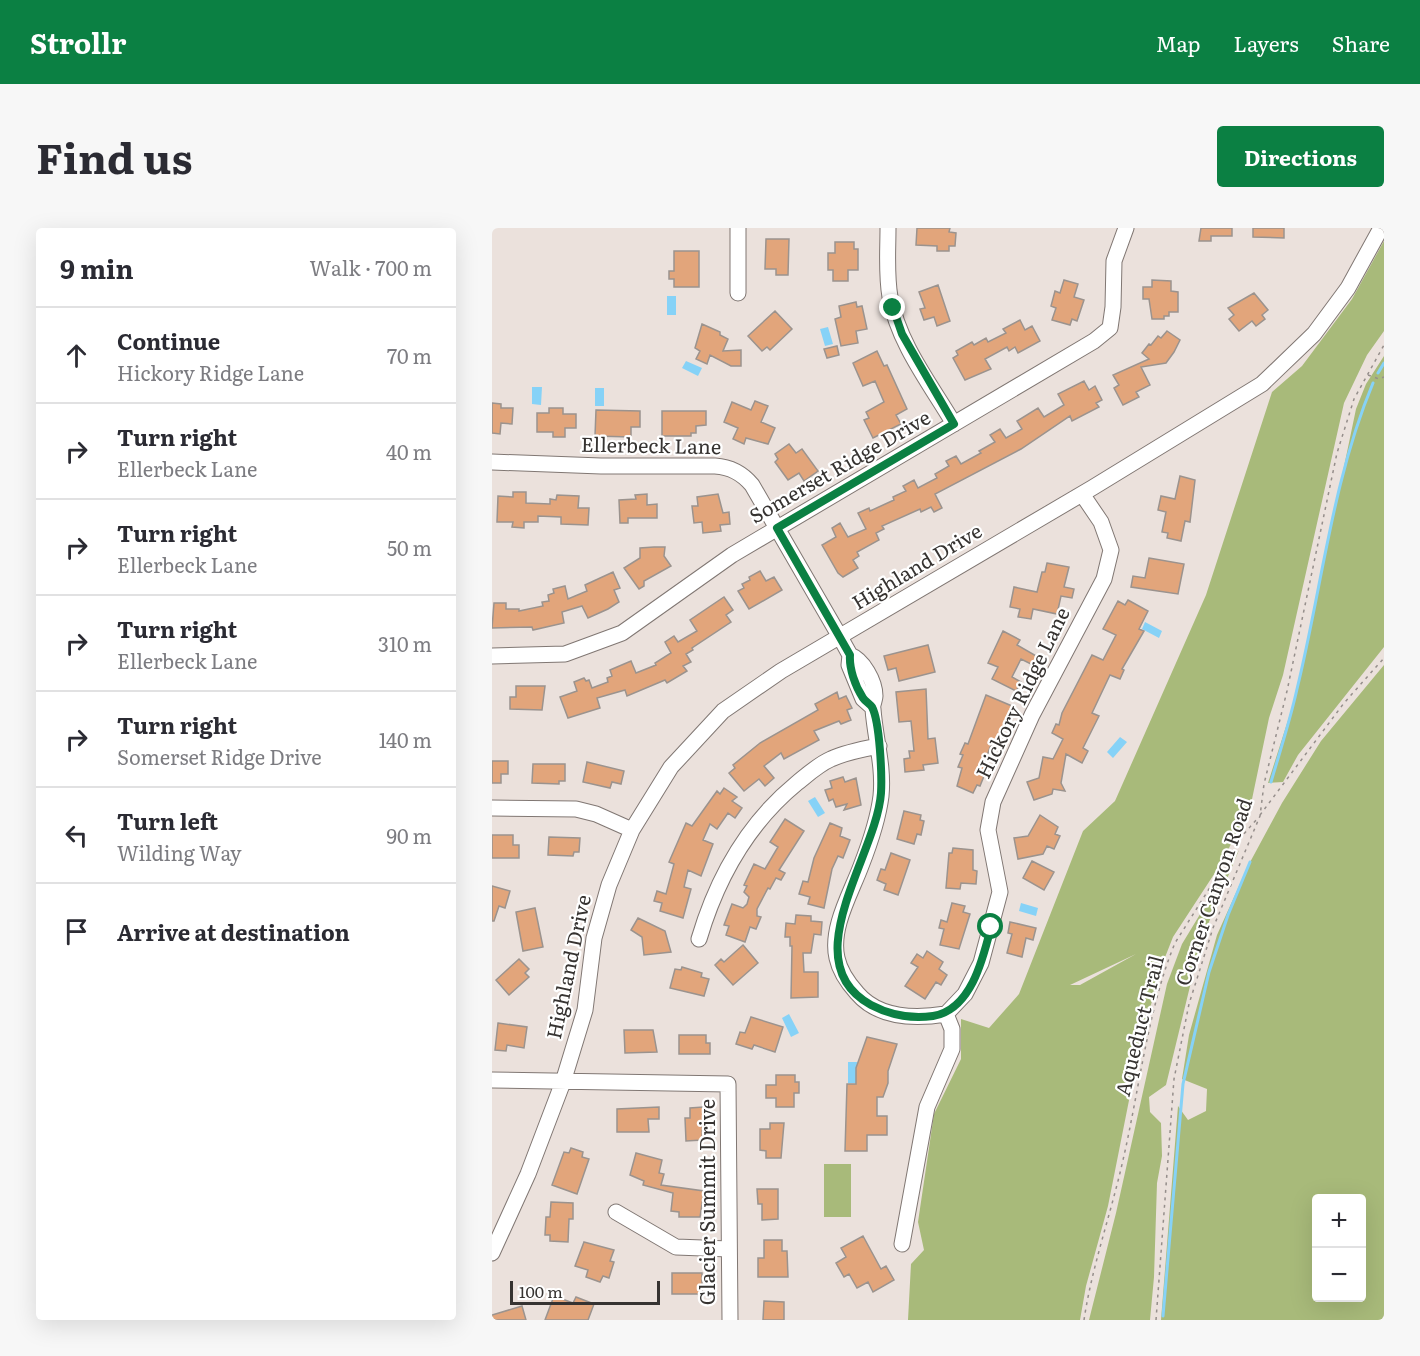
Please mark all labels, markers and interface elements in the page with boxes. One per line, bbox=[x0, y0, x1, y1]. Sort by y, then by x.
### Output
text: Strollr bbox=[30, 21, 126, 63]
text: Map bbox=[1156, 27, 1201, 58]
text: Layers bbox=[1234, 27, 1299, 58]
text: Share bbox=[1332, 27, 1390, 58]
text: Find us bbox=[36, 125, 193, 187]
button: Directions bbox=[1217, 126, 1384, 187]
text: 9 min bbox=[60, 248, 134, 287]
text: Walk · 700 m bbox=[309, 252, 432, 282]
route end bbox=[879, 294, 905, 320]
text: Continue bbox=[117, 324, 220, 357]
icon: ahead bbox=[60, 339, 93, 372]
text: 70 m bbox=[387, 340, 432, 370]
text: Hickory Ridge Lane bbox=[117, 357, 304, 387]
street label: Somerset Ridge Drive bbox=[743, 401, 935, 529]
text: Turn right bbox=[117, 420, 237, 453]
street label: Ellerbeck Lane bbox=[581, 428, 722, 460]
icon: right bbox=[60, 435, 93, 468]
text: 40 m bbox=[386, 436, 432, 466]
text: Ellerbeck Lane bbox=[117, 453, 257, 483]
street label: Highland Drive bbox=[845, 515, 987, 616]
text: Turn right bbox=[117, 516, 237, 549]
icon: right bbox=[60, 531, 93, 564]
text: 50 m bbox=[387, 532, 432, 562]
text: Ellerbeck Lane bbox=[117, 549, 257, 579]
street label: Hickory Ridge Lane bbox=[967, 601, 1076, 783]
text: Turn right bbox=[117, 612, 237, 645]
icon: right bbox=[60, 627, 93, 660]
text: 310 m bbox=[378, 628, 432, 658]
text: Ellerbeck Lane bbox=[117, 645, 257, 675]
text: Turn right bbox=[117, 708, 237, 741]
icon: right bbox=[60, 723, 93, 756]
text: 140 m bbox=[379, 724, 432, 754]
text: Somerset Ridge Drive bbox=[117, 741, 322, 771]
street label: Corner Canyon Road bbox=[1166, 794, 1258, 989]
text: Turn left bbox=[117, 804, 218, 837]
icon: left bbox=[60, 819, 93, 852]
text: 90 m bbox=[387, 820, 432, 850]
text: Wilding Way bbox=[117, 837, 242, 867]
street label: Highland Drive bbox=[537, 892, 597, 1042]
route start bbox=[977, 913, 1003, 939]
icon: arrive bbox=[60, 915, 93, 948]
text: Arrive at destination bbox=[117, 915, 350, 948]
street label: Aqueduct Trail bbox=[1106, 952, 1170, 1099]
street label: Glacier Summit Drive bbox=[691, 1099, 721, 1305]
map controls bbox=[1312, 1194, 1366, 1302]
button: + bbox=[1312, 1194, 1366, 1248]
button: − bbox=[1312, 1248, 1366, 1302]
scale bar bbox=[510, 1278, 660, 1306]
text: 100 m bbox=[519, 1279, 563, 1303]

